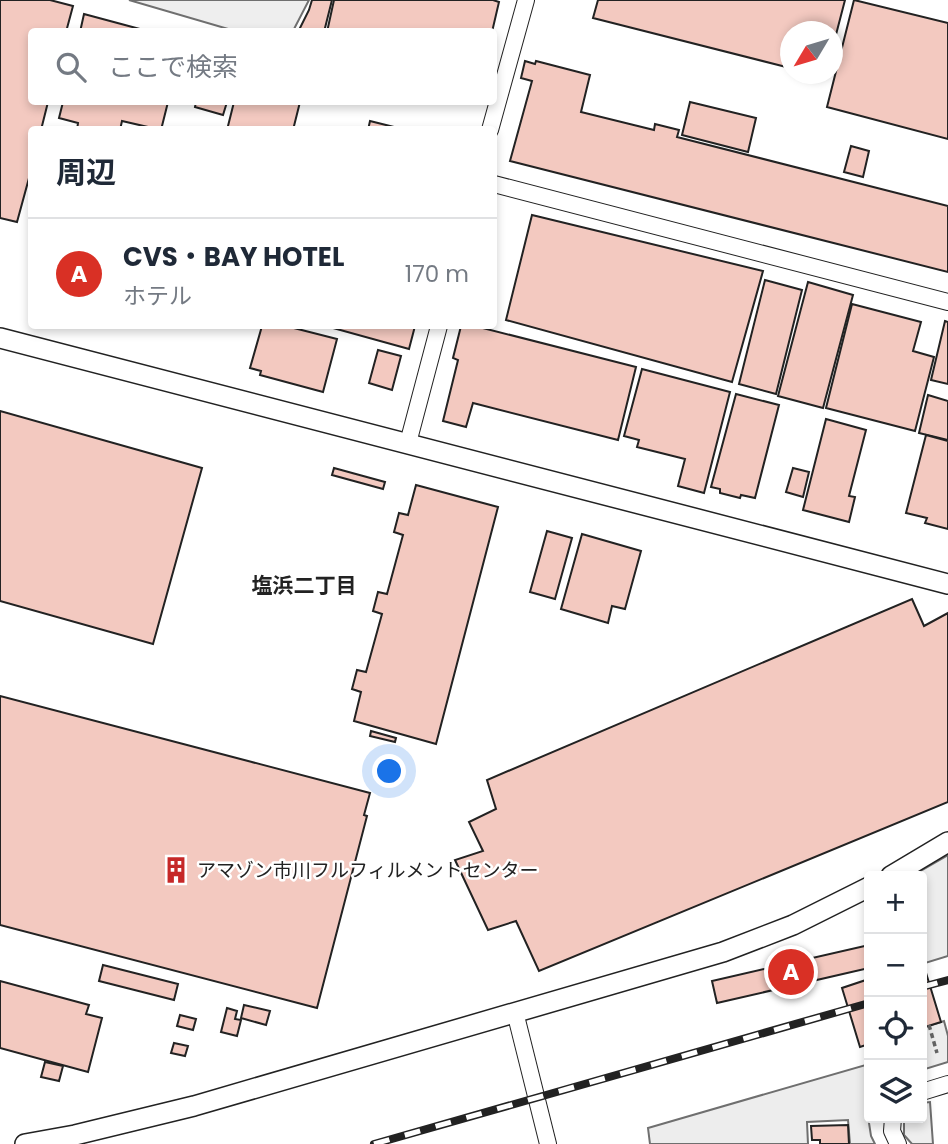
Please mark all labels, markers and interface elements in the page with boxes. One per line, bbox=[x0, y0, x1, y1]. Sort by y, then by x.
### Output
north arrow bbox=[780, 21, 843, 84]
search box bbox=[28, 28, 497, 105]
icon: search bbox=[52, 48, 90, 86]
text: ここで検索 bbox=[108, 49, 238, 85]
text: 周辺 bbox=[56, 151, 116, 194]
text: CVS・BAY HOTEL bbox=[123, 239, 344, 275]
text: A bbox=[71, 258, 87, 290]
text: 170 m bbox=[405, 258, 469, 290]
text: ホテル bbox=[123, 280, 192, 312]
district label: 塩浜二丁目 bbox=[252, 571, 357, 600]
your location bbox=[372, 754, 406, 788]
building icon: アマゾン市川フルフィルメントセンター bbox=[161, 855, 191, 885]
place label: アマゾン市川フルフィルメントセンター bbox=[197, 857, 539, 884]
map controls bbox=[864, 871, 927, 1123]
button: + bbox=[864, 871, 927, 934]
button: − bbox=[864, 934, 927, 997]
pin: A bbox=[768, 946, 814, 998]
button: locate bbox=[864, 997, 927, 1060]
button: layers bbox=[864, 1060, 927, 1123]

